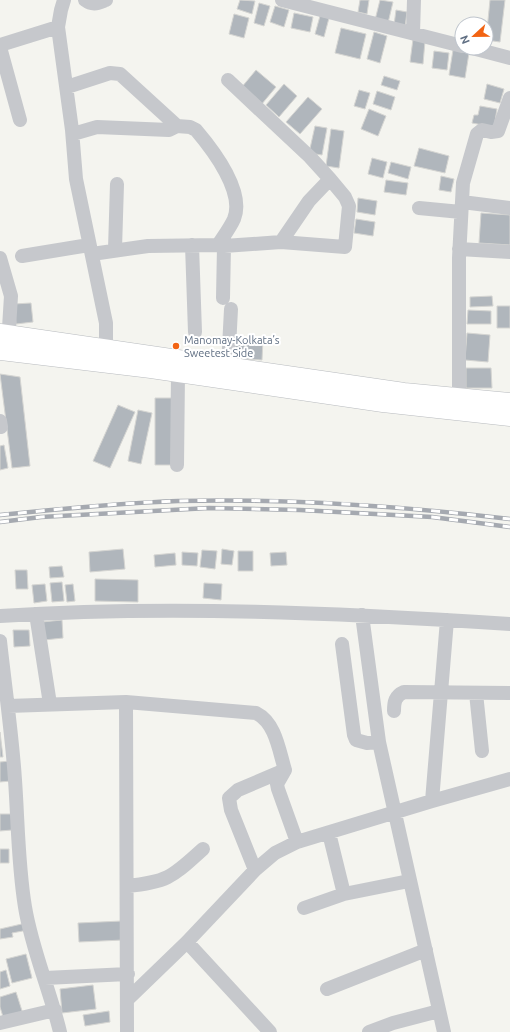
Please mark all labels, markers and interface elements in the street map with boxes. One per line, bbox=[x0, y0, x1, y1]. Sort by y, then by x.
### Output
north arrow bbox=[454, 16, 494, 56]
text: N bbox=[458, 34, 472, 46]
place label: Manomay-Kolkata’s Sweetest Side bbox=[184, 334, 280, 359]
marker: Manomay-Kolkata’s Sweetest Side bbox=[171, 341, 181, 351]

